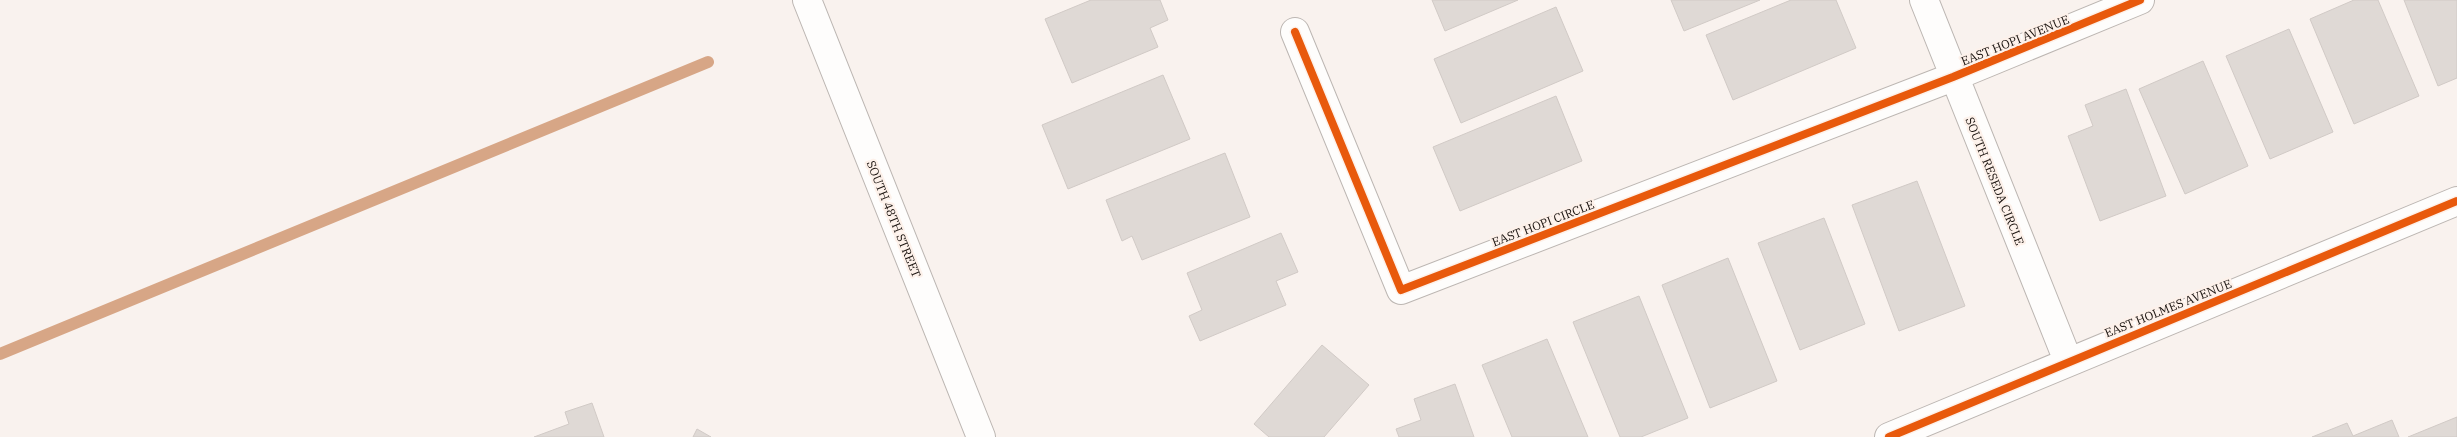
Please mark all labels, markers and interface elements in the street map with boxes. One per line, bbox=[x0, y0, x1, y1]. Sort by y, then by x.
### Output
street label: EAST HOPI AVENUE bbox=[1959, 11, 2071, 69]
street label: SOUTH RESEDA CIRCLE bbox=[1962, 115, 2028, 247]
street label: SOUTH 48TH STREET bbox=[864, 158, 924, 280]
street label: EAST HOPI CIRCLE bbox=[1490, 197, 1596, 249]
street label: EAST HOLMES AVENUE bbox=[2102, 276, 2234, 340]

